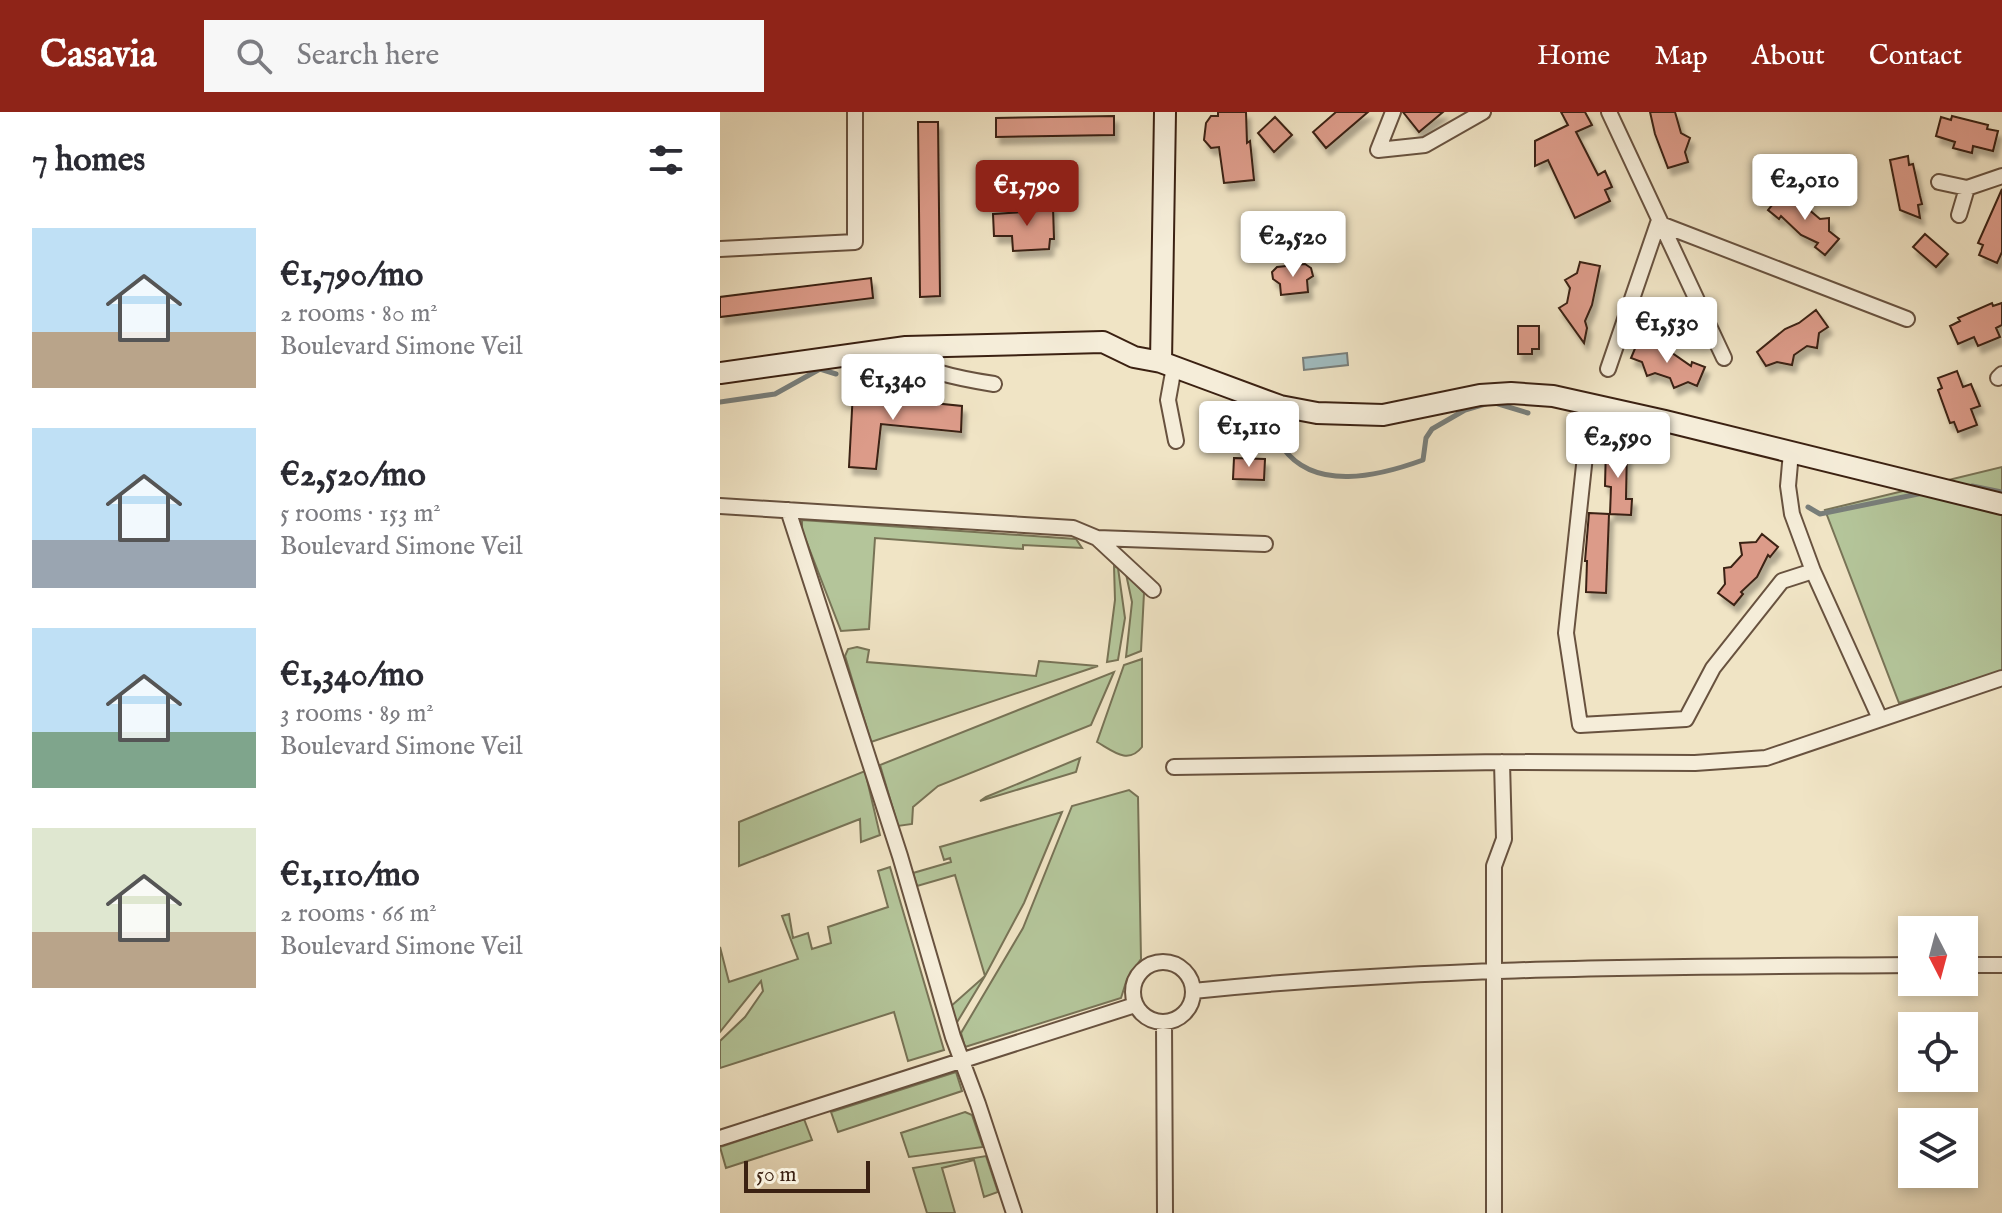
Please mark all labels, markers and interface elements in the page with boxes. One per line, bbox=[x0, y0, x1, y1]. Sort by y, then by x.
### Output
search box bbox=[204, 20, 764, 92]
text: Casavia bbox=[40, 32, 156, 80]
icon: search bbox=[232, 34, 276, 78]
text: Search here bbox=[296, 37, 439, 75]
text: Home bbox=[1537, 39, 1610, 74]
text: Map bbox=[1654, 39, 1708, 74]
text: About bbox=[1752, 39, 1825, 74]
text: Contact bbox=[1869, 39, 1962, 74]
icon: filters bbox=[644, 138, 688, 182]
text: 7 homes bbox=[32, 139, 145, 182]
pin: €2,010 bbox=[1740, 154, 1870, 222]
pin: €1,790 bbox=[962, 160, 1092, 228]
text: €2,010 bbox=[1770, 163, 1840, 196]
text: €1,790 bbox=[994, 169, 1060, 202]
pin: €2,520 bbox=[1228, 211, 1358, 279]
text: €2,520 bbox=[1259, 220, 1327, 253]
text: €1,790/mo bbox=[280, 254, 423, 297]
icon: home bbox=[96, 260, 192, 356]
text: 2 rooms · 80 m² bbox=[280, 297, 438, 330]
pin: €1,530 bbox=[1602, 297, 1732, 365]
text: €1,530 bbox=[1635, 306, 1699, 339]
text: Boulevard Simone Veil bbox=[280, 330, 523, 363]
pin: €1,340 bbox=[828, 354, 958, 422]
text: €1,340 bbox=[859, 363, 927, 396]
pin: €1,110 bbox=[1184, 401, 1314, 469]
text: €1,110 bbox=[1217, 410, 1281, 443]
pin: €2,590 bbox=[1553, 412, 1683, 480]
text: €2,590 bbox=[1584, 421, 1652, 454]
text: €2,520/mo bbox=[280, 454, 426, 497]
icon: home bbox=[96, 460, 192, 556]
text: 5 rooms · 153 m² bbox=[280, 497, 441, 530]
text: Boulevard Simone Veil bbox=[280, 530, 523, 563]
text: €1,340/mo bbox=[280, 654, 424, 697]
icon: home bbox=[96, 660, 192, 756]
text: 3 rooms · 89 m² bbox=[280, 697, 434, 730]
text: Boulevard Simone Veil bbox=[280, 730, 523, 763]
text: €1,110/mo bbox=[280, 854, 420, 897]
icon: home bbox=[96, 860, 192, 956]
text: 2 rooms · 66 m² bbox=[280, 897, 437, 930]
north arrow bbox=[1898, 916, 1978, 996]
map controls bbox=[1898, 916, 1978, 1188]
text: Boulevard Simone Veil bbox=[280, 930, 523, 963]
button: locate bbox=[1898, 1012, 1978, 1092]
button: layers bbox=[1898, 1108, 1978, 1188]
scale bar bbox=[744, 1157, 870, 1193]
text: 50 m bbox=[756, 1161, 797, 1189]

